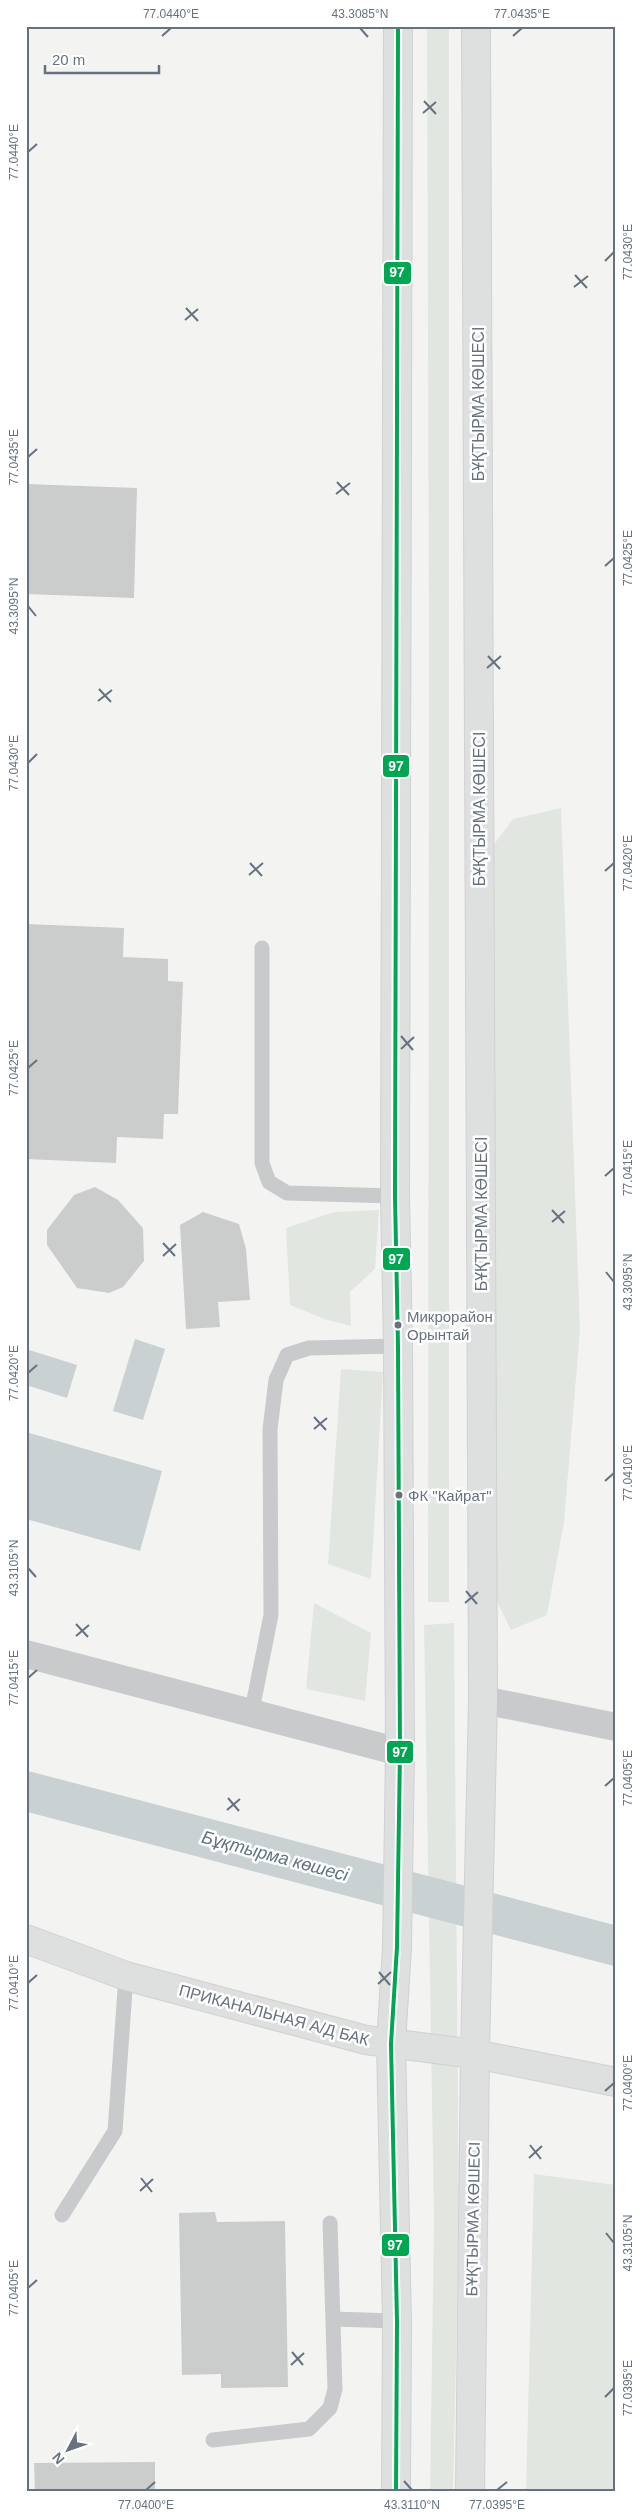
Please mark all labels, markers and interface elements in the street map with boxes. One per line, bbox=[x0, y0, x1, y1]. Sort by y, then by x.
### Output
text: 77.0440°E bbox=[143, 7, 199, 21]
text: 43.3085°N bbox=[332, 7, 388, 21]
text: 77.0435°E bbox=[494, 7, 550, 21]
scale bar bbox=[45, 42, 159, 74]
text: 20 m bbox=[52, 51, 85, 68]
text: 77.0440°E bbox=[7, 124, 21, 180]
text: 77.0430°E bbox=[621, 224, 635, 280]
line badge: 97 bbox=[383, 261, 412, 285]
text: 97 bbox=[389, 264, 405, 280]
street label: БҰҚТЫРМА КӨШЕСІ bbox=[470, 327, 487, 481]
text: 77.0435°E bbox=[7, 429, 21, 485]
text: 77.0425°E bbox=[621, 530, 635, 586]
text: 43.3095°N bbox=[7, 578, 21, 634]
street label: БҰҚТЫРМА КӨШЕСІ bbox=[471, 732, 488, 886]
text: 77.0430°E bbox=[7, 735, 21, 791]
line badge: 97 bbox=[382, 754, 410, 778]
text: 97 bbox=[388, 758, 404, 774]
text: 77.0420°E bbox=[621, 835, 635, 891]
text: 77.0425°E bbox=[7, 1040, 21, 1096]
street label: БҰҚТЫРМА КӨШЕСІ bbox=[473, 1137, 490, 1291]
text: 77.0415°E bbox=[621, 1140, 635, 1196]
line badge: 97 bbox=[382, 1247, 411, 1271]
text: 97 bbox=[388, 1251, 404, 1267]
text: 43.3095°N bbox=[621, 1254, 635, 1310]
place label: Микрорайон Орынтай bbox=[407, 1308, 493, 1343]
marker: Микрорайон Орынтай bbox=[393, 1320, 403, 1330]
text: 77.0420°E bbox=[7, 1345, 21, 1401]
text: 77.0410°E bbox=[621, 1445, 635, 1501]
place label: ФК "Кайрат" bbox=[408, 1487, 492, 1504]
marker: ФК "Кайрат" bbox=[394, 1490, 404, 1500]
text: 43.3105°N bbox=[7, 1540, 21, 1596]
text: 77.0415°E bbox=[7, 1650, 21, 1706]
line badge: 97 bbox=[386, 1740, 414, 1764]
text: 97 bbox=[392, 1744, 408, 1760]
text: 77.0405°E bbox=[621, 1750, 635, 1806]
water label: Бұқтырма көшесі bbox=[200, 1827, 351, 1885]
text: 77.0410°E bbox=[7, 1955, 21, 2011]
street label: ПРИКАНАЛЬНАЯ А/Д БАК bbox=[177, 1981, 372, 2049]
text: 77.0400°E bbox=[621, 2055, 635, 2111]
street label: БҰҚТЫРМА КӨШЕСІ bbox=[463, 2142, 483, 2296]
text: 43.3105°N bbox=[621, 2215, 635, 2271]
line badge: 97 bbox=[381, 2233, 410, 2257]
text: 97 bbox=[387, 2237, 403, 2253]
text: 77.0405°E bbox=[7, 2260, 21, 2316]
text: 77.0395°E bbox=[621, 2360, 635, 2416]
north arrow bbox=[42, 2426, 92, 2476]
text: N bbox=[49, 2449, 68, 2468]
text: 77.0400°E bbox=[118, 2498, 174, 2512]
text: 43.3110°N bbox=[384, 2498, 440, 2512]
text: 77.0395°E bbox=[469, 2498, 525, 2512]

